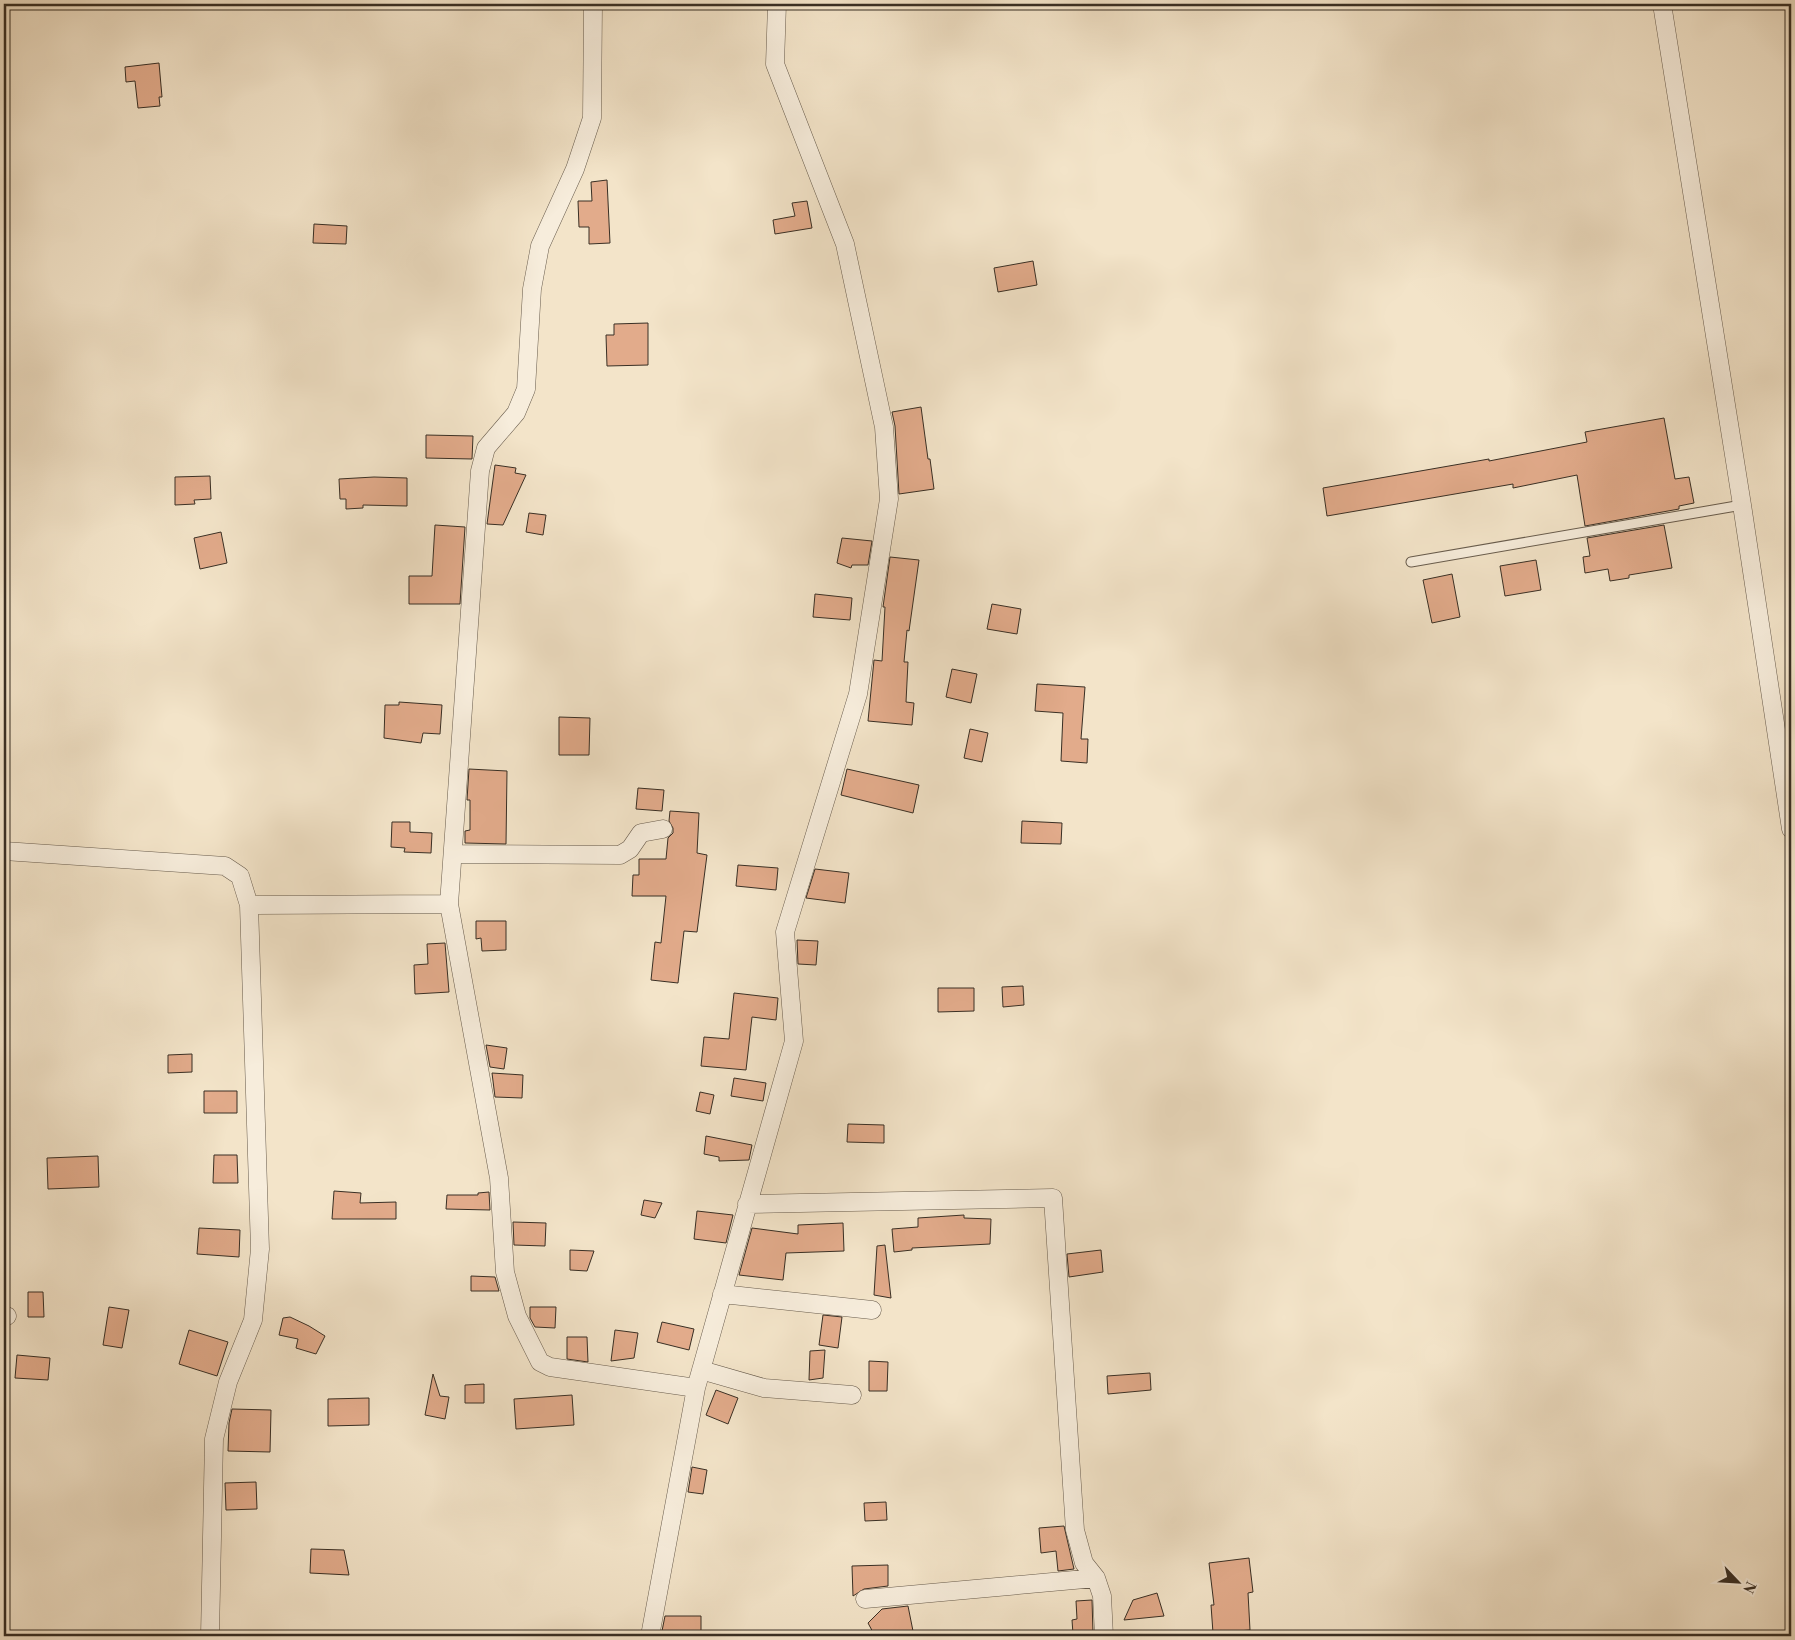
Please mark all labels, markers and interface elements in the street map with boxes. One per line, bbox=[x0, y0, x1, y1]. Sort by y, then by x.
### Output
north arrow bbox=[1712, 1558, 1762, 1608]
text: N bbox=[1738, 1578, 1759, 1596]

